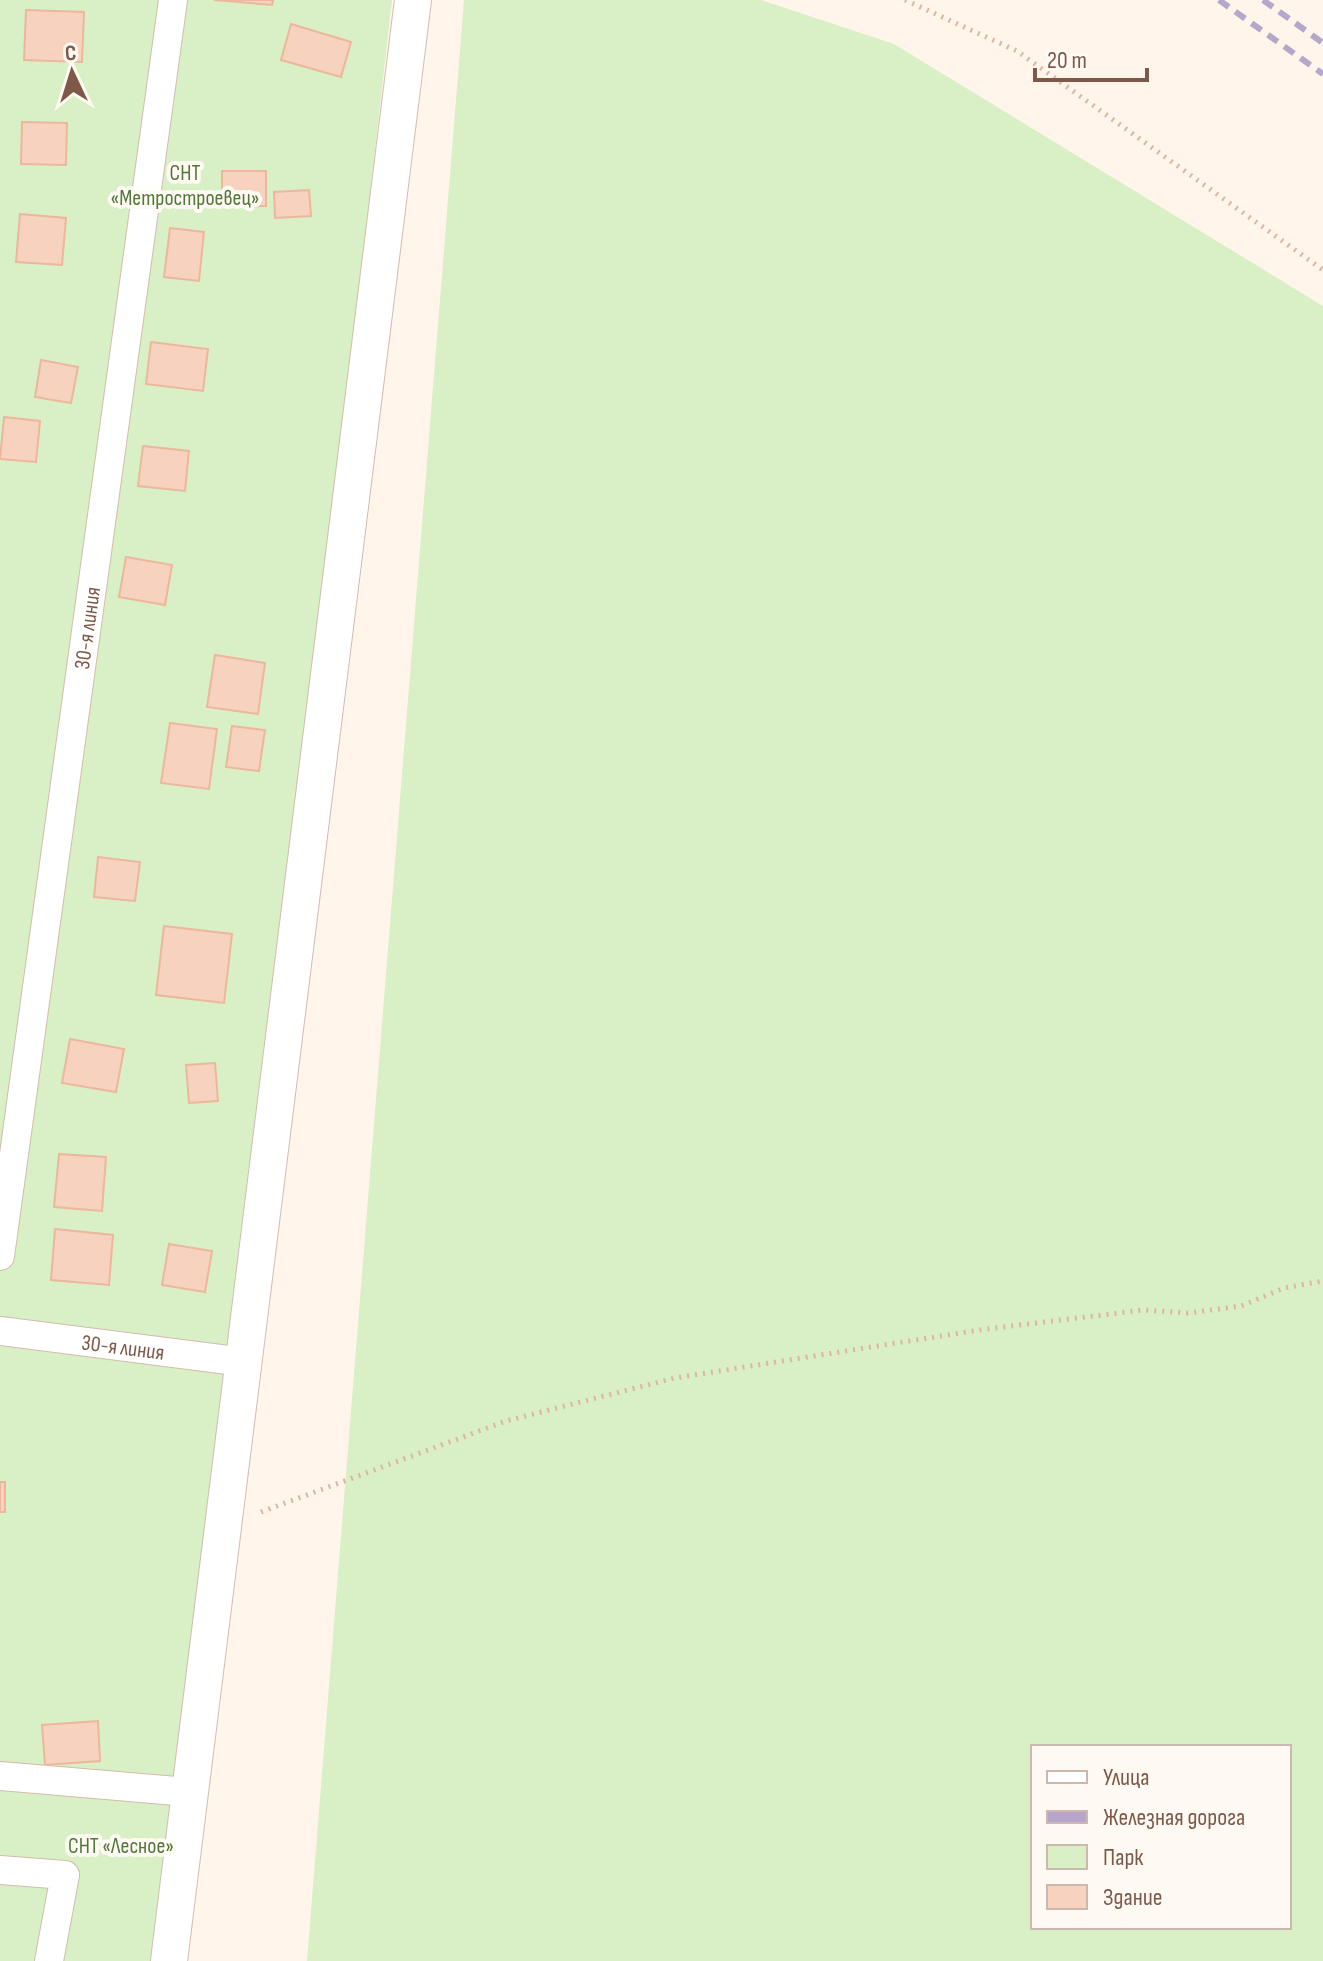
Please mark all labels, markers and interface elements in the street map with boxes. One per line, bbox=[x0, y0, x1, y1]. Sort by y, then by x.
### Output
north arrow bbox=[32, 32, 112, 112]
scale bar bbox=[1035, 32, 1147, 82]
text: С bbox=[64, 40, 77, 67]
text: 20 m bbox=[1047, 46, 1087, 75]
park label: СНТ «Метростроевец» bbox=[111, 160, 259, 212]
street label: 30-я линия bbox=[69, 585, 107, 671]
street label: 30-я линия bbox=[80, 1329, 166, 1367]
legend bbox=[1031, 1745, 1291, 1929]
text: Улица bbox=[1103, 1763, 1149, 1792]
text: Железная дорога bbox=[1103, 1803, 1245, 1832]
park label: СНТ «Лесное» bbox=[68, 1833, 174, 1860]
text: Парк bbox=[1103, 1843, 1144, 1872]
text: Здание bbox=[1103, 1883, 1162, 1912]

